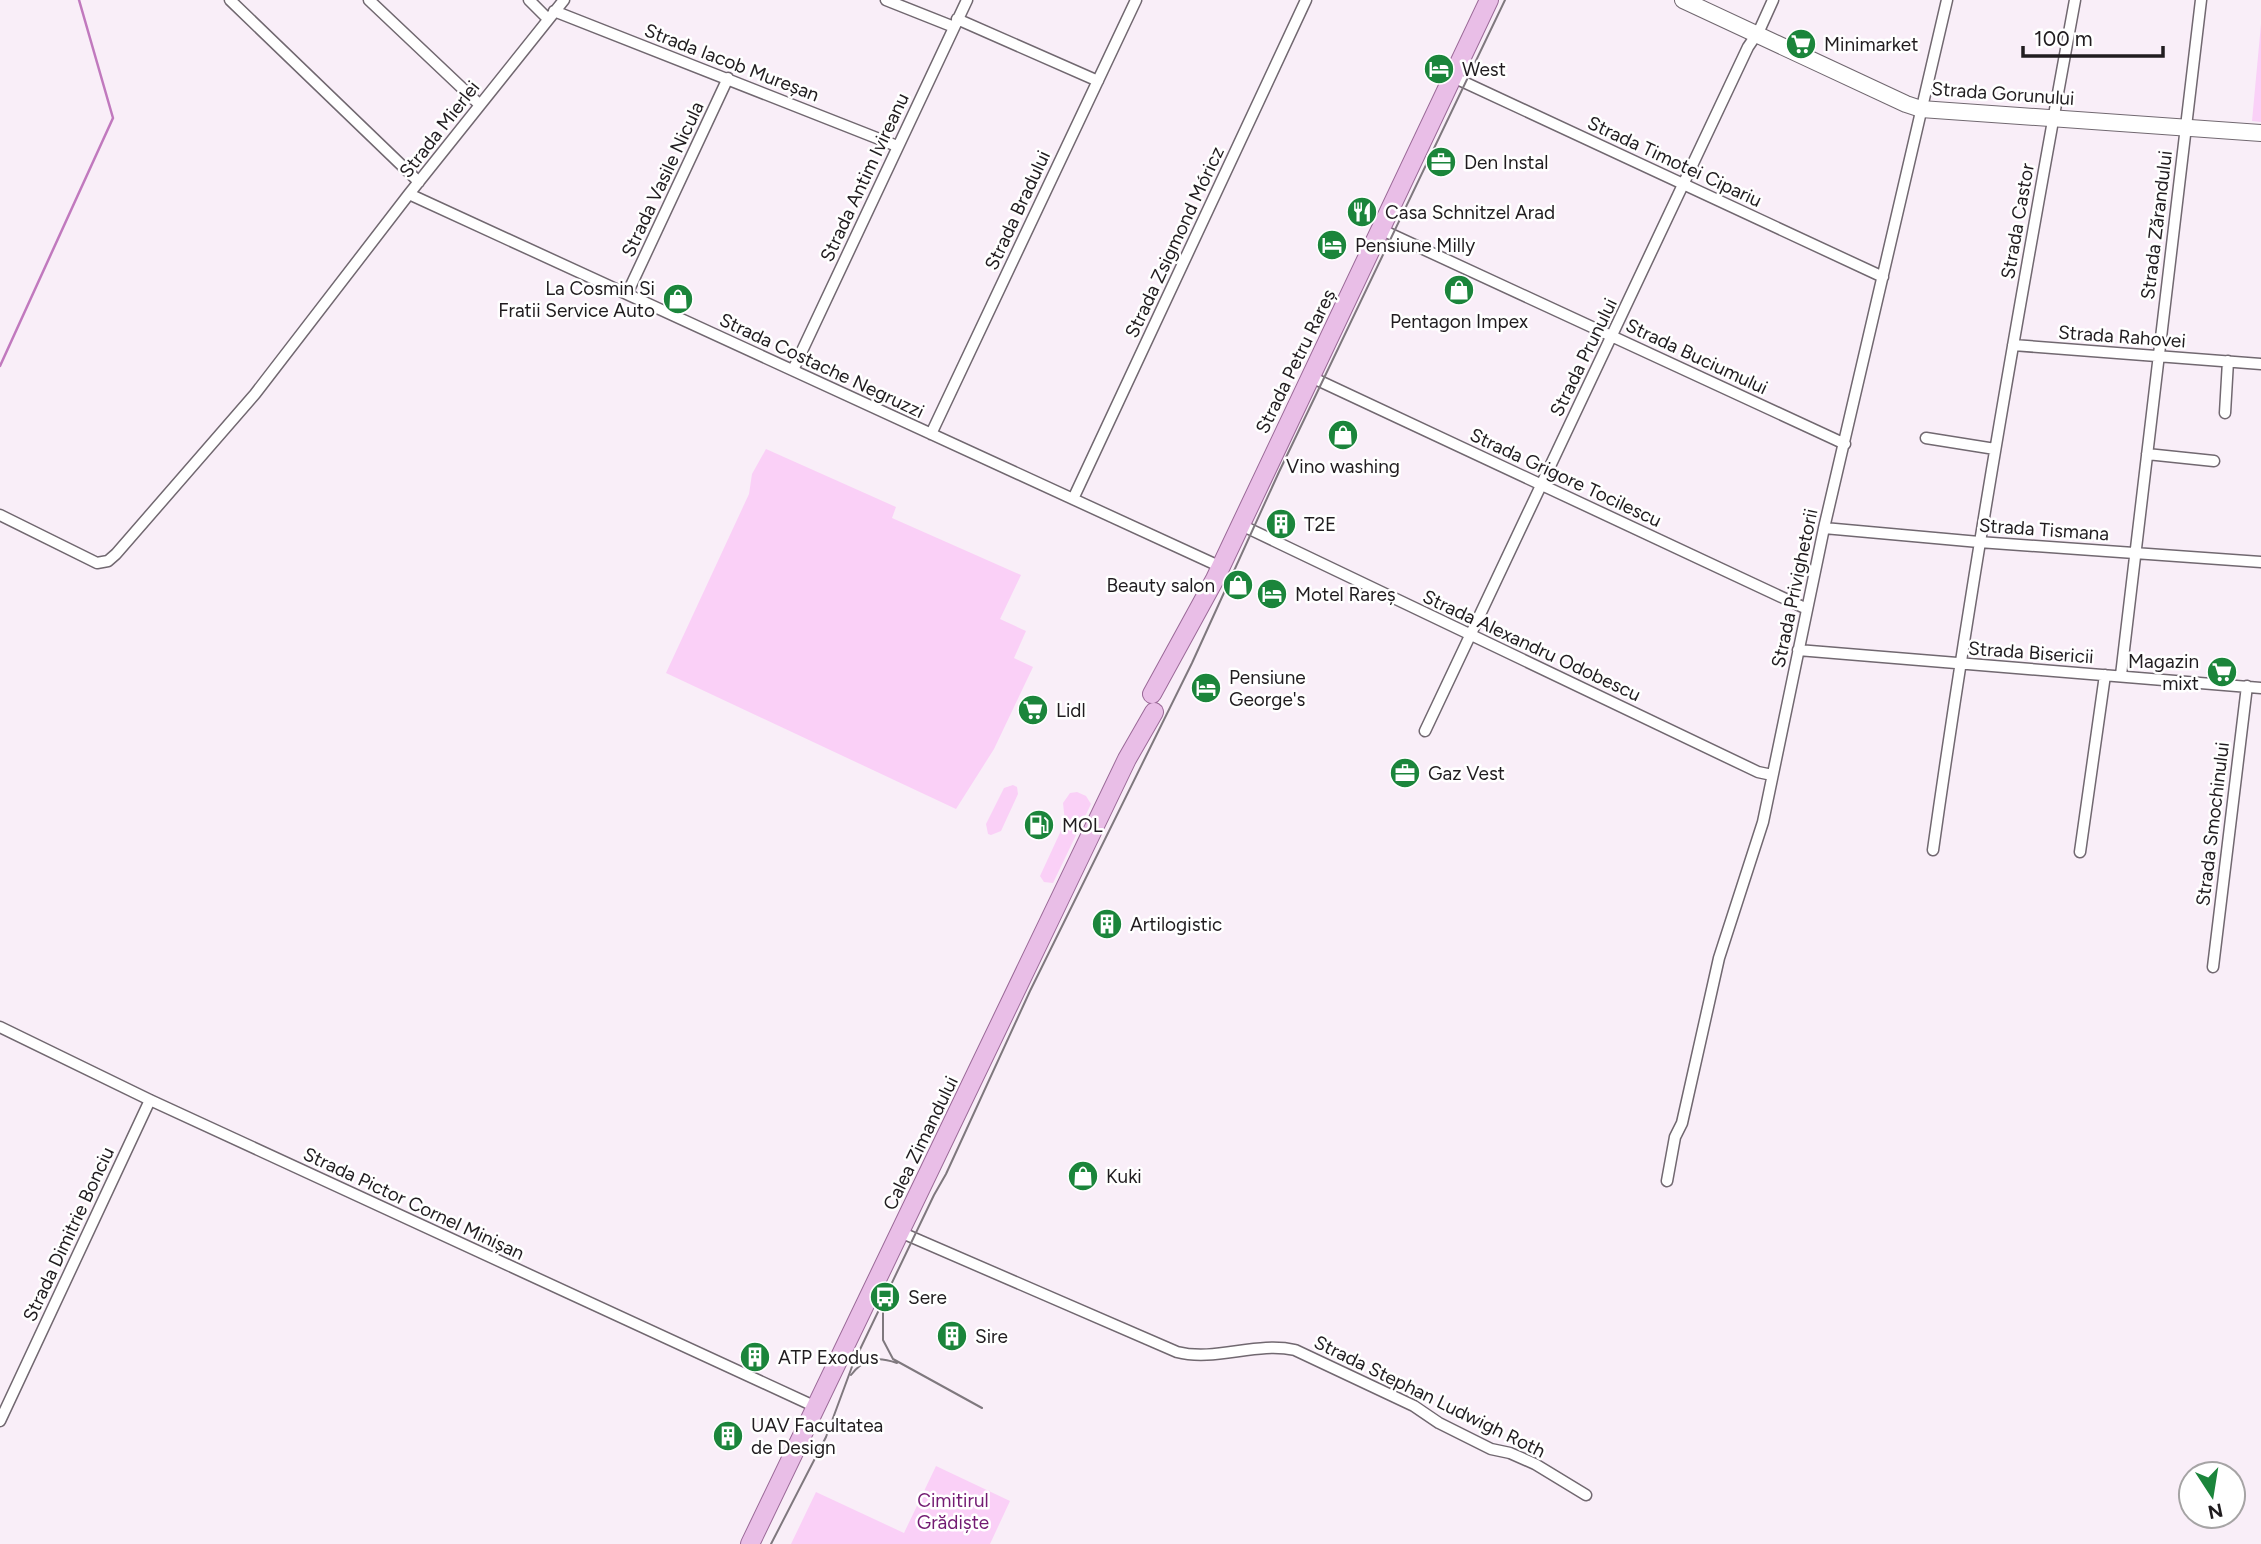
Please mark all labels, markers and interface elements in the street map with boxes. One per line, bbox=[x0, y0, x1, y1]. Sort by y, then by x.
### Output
scale bar bbox=[2023, 14, 2163, 58]
street label: Strada Iacob Mureșan bbox=[641, 19, 822, 106]
text: 100 m bbox=[2034, 26, 2093, 51]
supermarket icon: Minimarket bbox=[1784, 27, 1818, 61]
place label: Minimarket bbox=[1824, 33, 1918, 56]
hotel icon: West bbox=[1422, 52, 1456, 86]
place label: West bbox=[1462, 58, 1506, 81]
street label: Strada Mierlei bbox=[394, 76, 484, 182]
street label: Strada Gorunului bbox=[1931, 77, 2075, 110]
street label: Strada Antim Ivireanu bbox=[815, 89, 914, 265]
street label: Strada Vasile Nicula bbox=[616, 98, 709, 261]
street label: Strada Timotei Cipariu bbox=[1584, 111, 1766, 212]
street label: Strada Zsigmond Móricz bbox=[1120, 143, 1229, 341]
office icon: Den Instal bbox=[1424, 145, 1458, 179]
street label: Strada Bradului bbox=[980, 147, 1055, 274]
street label: Strada Zărandului bbox=[2136, 149, 2177, 301]
place label: Den Instal bbox=[1464, 151, 1548, 174]
street label: Strada Castor bbox=[1996, 161, 2039, 281]
restaurant icon: Casa Schnitzel Arad bbox=[1345, 195, 1379, 229]
place label: Casa Schnitzel Arad bbox=[1385, 201, 1555, 224]
hotel icon: Pensiune Milly bbox=[1315, 228, 1349, 262]
place label: Pensiune Milly bbox=[1355, 234, 1475, 257]
shop icon: Pentagon Impex bbox=[1442, 273, 1476, 307]
place label: La Cosmin Si Fratii Service Auto bbox=[498, 277, 655, 322]
shop icon: La Cosmin Si Fratii Service Auto bbox=[661, 282, 695, 316]
street label: Strada Petru Rareș bbox=[1251, 285, 1340, 437]
street label: Strada Prunului bbox=[1545, 294, 1622, 420]
street label: Strada Costache Negruzzi bbox=[716, 308, 928, 423]
place label: Pentagon Impex bbox=[1390, 310, 1528, 333]
street label: Strada Buciumului bbox=[1622, 313, 1771, 399]
street label: Strada Rahovei bbox=[2057, 321, 2187, 352]
shop icon: Vino washing bbox=[1326, 418, 1360, 452]
street label: Strada Grigore Tocilescu bbox=[1466, 423, 1665, 532]
place label: Vino washing bbox=[1286, 455, 1400, 478]
street label: Strada Privighetorii bbox=[1766, 506, 1823, 670]
building icon: T2E bbox=[1264, 507, 1298, 541]
place label: T2E bbox=[1304, 513, 1336, 536]
street label: Strada Tismana bbox=[1978, 513, 2110, 546]
shop icon: Beauty salon bbox=[1221, 568, 1255, 602]
place label: Beauty salon bbox=[1107, 574, 1215, 597]
hotel icon: Motel Rareș bbox=[1255, 577, 1289, 611]
place label: Motel Rareș bbox=[1295, 583, 1396, 606]
street label: Strada Alexandru Odobescu bbox=[1419, 585, 1645, 706]
street label: Strada Bisericii bbox=[1967, 637, 2094, 668]
place label: Magazin mixt bbox=[2128, 650, 2199, 695]
supermarket icon: Magazin mixt bbox=[2205, 655, 2239, 689]
place label: Pensiune George's bbox=[1229, 666, 1306, 711]
hotel icon: Pensiune George's bbox=[1189, 671, 1223, 705]
supermarket icon: Lidl bbox=[1016, 693, 1050, 727]
place label: Lidl bbox=[1056, 699, 1086, 722]
street label: Strada Smochinului bbox=[2191, 741, 2234, 907]
office icon: Gaz Vest bbox=[1388, 756, 1422, 790]
place label: Gaz Vest bbox=[1428, 762, 1505, 785]
fuel station icon: MOL bbox=[1022, 808, 1056, 842]
place label: MOL bbox=[1062, 814, 1103, 837]
building icon: Artilogistic bbox=[1090, 907, 1124, 941]
place label: Artilogistic bbox=[1130, 913, 1222, 936]
street label: Calea Zimandului bbox=[878, 1072, 963, 1214]
street label: Strada Pictor Cornel Minișan bbox=[300, 1142, 528, 1265]
street label: Strada Dimitrie Bonciu bbox=[18, 1143, 119, 1325]
shop icon: Kuki bbox=[1066, 1159, 1100, 1193]
place label: Kuki bbox=[1106, 1165, 1142, 1188]
bus stop icon: Sere bbox=[868, 1280, 902, 1314]
place label: Sere bbox=[908, 1286, 947, 1309]
building icon: Sire bbox=[935, 1319, 969, 1353]
place label: Sire bbox=[975, 1325, 1008, 1348]
street label: Strada Stephan Ludwigh Roth bbox=[1310, 1330, 1549, 1463]
building icon: ATP Exodus bbox=[738, 1340, 772, 1374]
place label: ATP Exodus bbox=[778, 1346, 879, 1369]
place label: UAV Facultatea de Design bbox=[751, 1414, 883, 1459]
building icon: UAV Facultatea de Design bbox=[711, 1419, 745, 1453]
north arrow bbox=[2177, 1460, 2247, 1530]
park label: Cimitirul Grădiște bbox=[917, 1489, 989, 1534]
text: N bbox=[2206, 1498, 2225, 1524]

